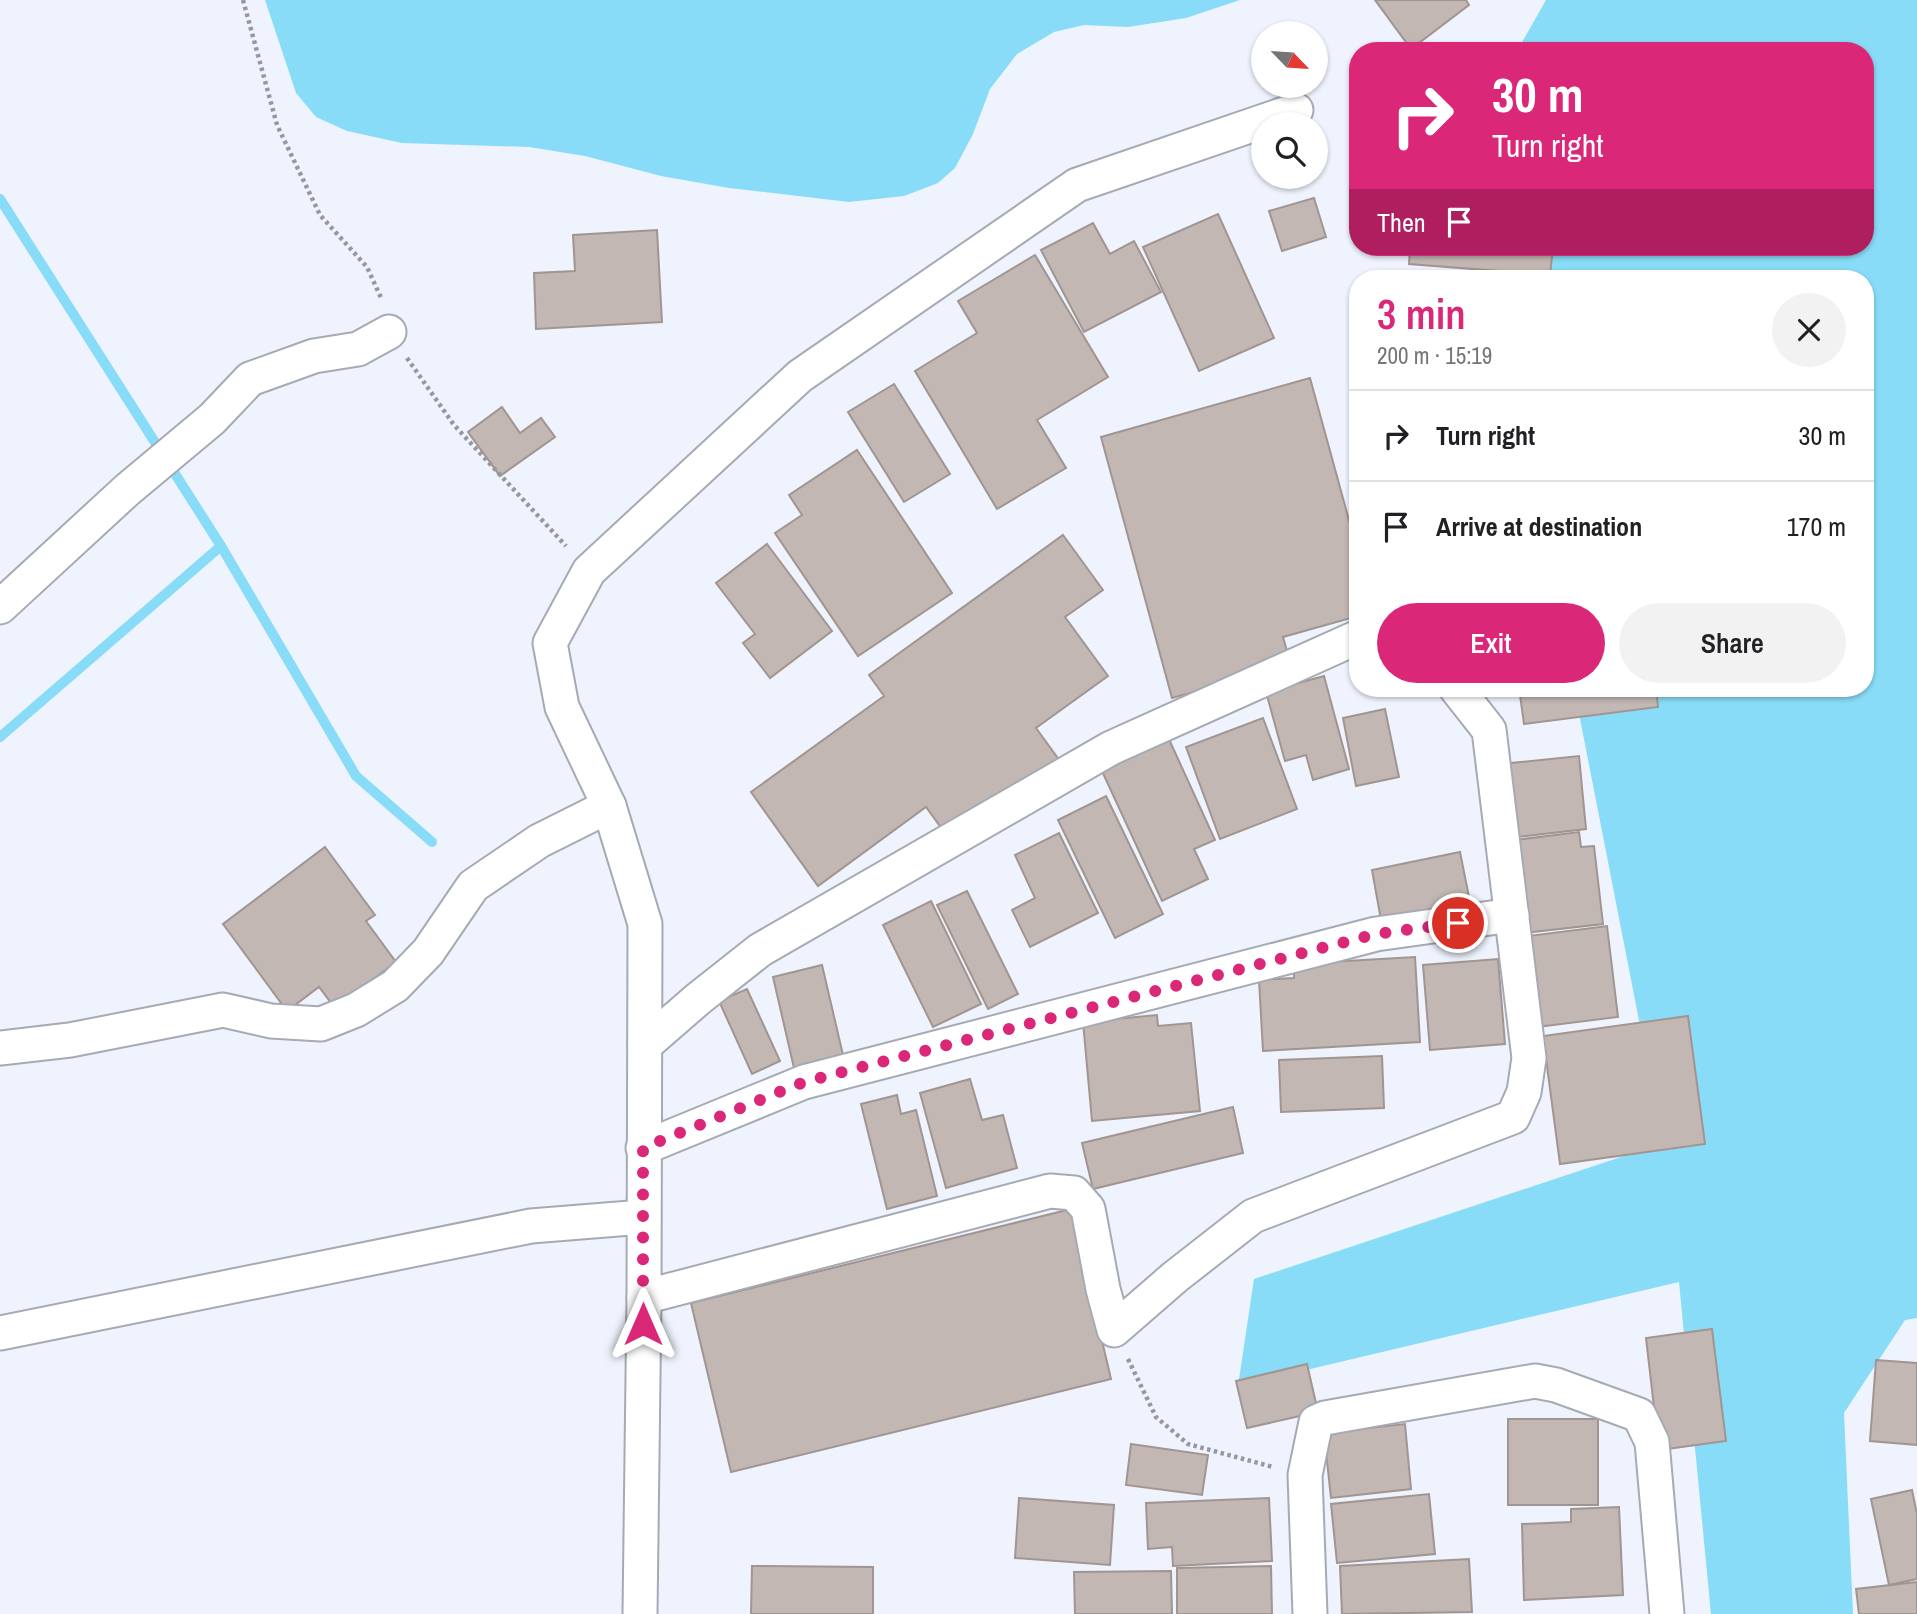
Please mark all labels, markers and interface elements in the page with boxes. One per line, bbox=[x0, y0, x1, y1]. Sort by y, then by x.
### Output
north arrow bbox=[1251, 21, 1328, 98]
map controls bbox=[1251, 21, 1328, 189]
text: 30 m bbox=[1492, 61, 1584, 127]
icon: right bbox=[1377, 70, 1468, 161]
button: search bbox=[1251, 112, 1328, 189]
text: Turn right bbox=[1492, 124, 1604, 167]
icon: arrive bbox=[1440, 203, 1478, 241]
text: Then bbox=[1377, 205, 1426, 240]
text: 3 min bbox=[1377, 286, 1466, 342]
button: close bbox=[1772, 293, 1846, 367]
text: 200 m · 15:19 bbox=[1377, 340, 1492, 371]
icon: right bbox=[1377, 417, 1415, 455]
text: Turn right bbox=[1436, 418, 1535, 453]
text: 30 m bbox=[1799, 418, 1846, 453]
icon: arrive bbox=[1377, 508, 1415, 546]
text: Arrive at destination bbox=[1436, 509, 1642, 544]
text: 170 m bbox=[1787, 509, 1846, 544]
button: Exit bbox=[1377, 603, 1605, 683]
button: Share bbox=[1619, 603, 1846, 683]
pin bbox=[1428, 893, 1488, 953]
icon: arrive bbox=[1439, 904, 1477, 942]
position arrow bbox=[606, 1287, 680, 1361]

